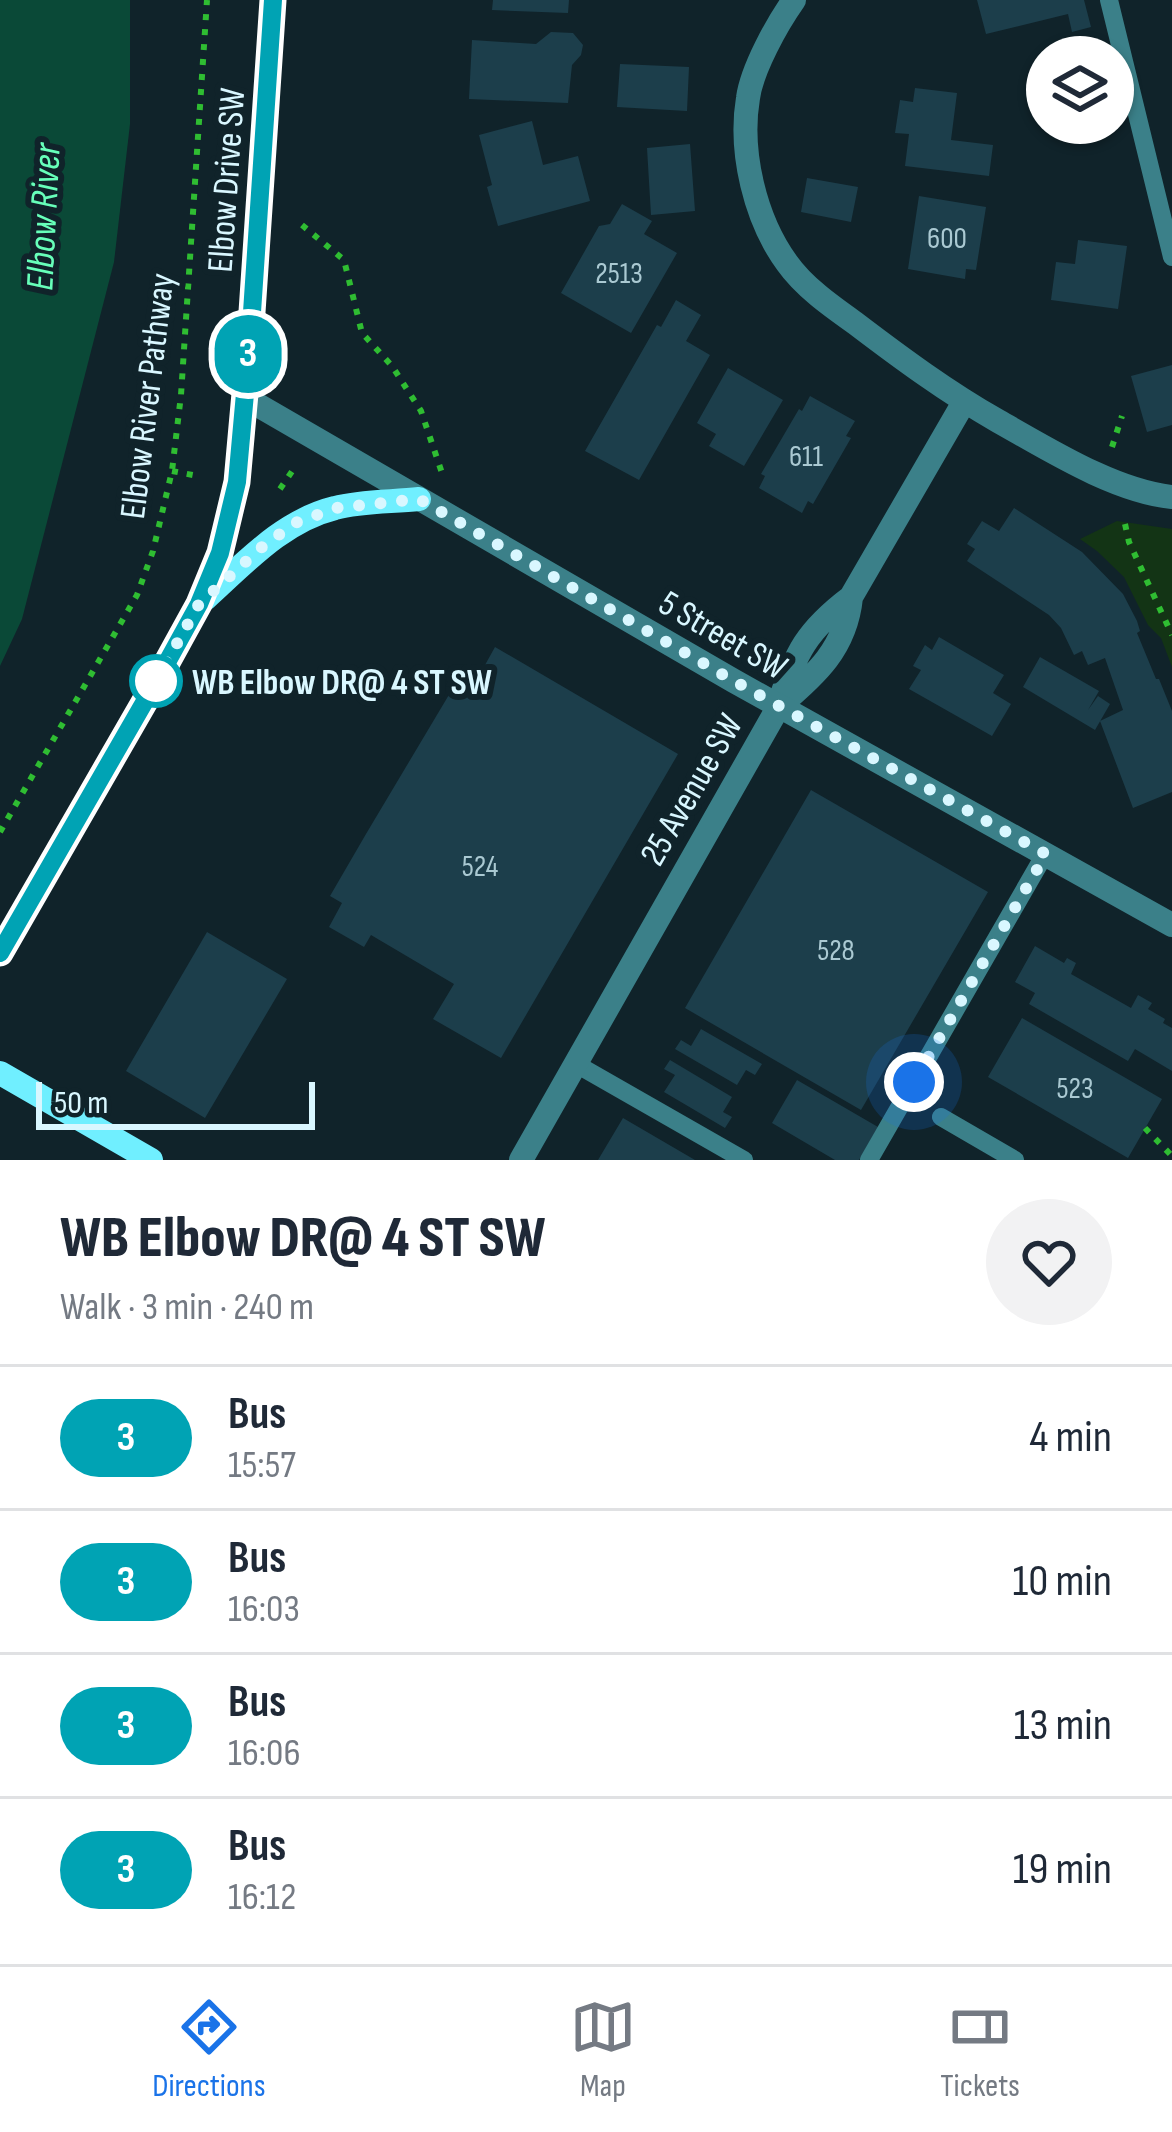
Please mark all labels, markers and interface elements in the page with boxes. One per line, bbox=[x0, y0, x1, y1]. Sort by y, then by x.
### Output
map controls bbox=[1026, 36, 1134, 144]
button: layers bbox=[1026, 36, 1134, 144]
street label: Elbow Drive SW bbox=[200, 87, 255, 274]
water label: Elbow River bbox=[17, 140, 72, 292]
house number: 600 bbox=[927, 221, 967, 257]
house number: 2513 bbox=[595, 256, 643, 292]
street label: Elbow River Pathway bbox=[112, 271, 185, 521]
line badge: 3 bbox=[209, 315, 287, 393]
text: 3 bbox=[239, 328, 257, 379]
house number: 611 bbox=[789, 439, 824, 475]
street label: 5 Street SW bbox=[651, 582, 794, 690]
marker: WB Elbow DR@ 4 ST SW bbox=[131, 656, 181, 706]
place label: WB Elbow DR@ 4 ST SW bbox=[192, 662, 492, 705]
street label: 25 Avenue SW bbox=[632, 707, 753, 874]
house number: 524 bbox=[462, 849, 498, 885]
house number: 528 bbox=[817, 933, 855, 969]
your location bbox=[884, 1052, 944, 1112]
house number: 523 bbox=[1056, 1071, 1094, 1107]
scale bar bbox=[36, 1076, 315, 1129]
text: 50 m bbox=[54, 1083, 108, 1123]
button: heart bbox=[986, 1199, 1112, 1325]
text: WB Elbow DR@ 4 ST SW bbox=[60, 1205, 546, 1273]
text: Walk · 3 min · 240 m bbox=[60, 1284, 314, 1331]
text: Bus bbox=[228, 1387, 286, 1442]
text: 4 min bbox=[1030, 1410, 1112, 1465]
text: 3 bbox=[117, 1412, 135, 1463]
text: 15:57 bbox=[228, 1442, 296, 1489]
text: Bus bbox=[228, 1531, 286, 1586]
text: 10 min bbox=[1013, 1554, 1112, 1609]
text: 3 bbox=[117, 1556, 135, 1607]
text: 16:03 bbox=[228, 1586, 300, 1633]
text: Bus bbox=[228, 1675, 286, 1730]
text: 13 min bbox=[1014, 1698, 1112, 1753]
text: 3 bbox=[117, 1700, 135, 1751]
text: 16:06 bbox=[228, 1730, 301, 1777]
text: Bus bbox=[228, 1819, 286, 1874]
text: 19 min bbox=[1013, 1842, 1112, 1897]
text: 3 bbox=[117, 1844, 135, 1895]
text: 16:12 bbox=[228, 1874, 296, 1921]
tab: Directions bbox=[152, 1994, 266, 2106]
tab: Map bbox=[570, 1994, 636, 2106]
tab: Tickets bbox=[940, 1994, 1020, 2106]

